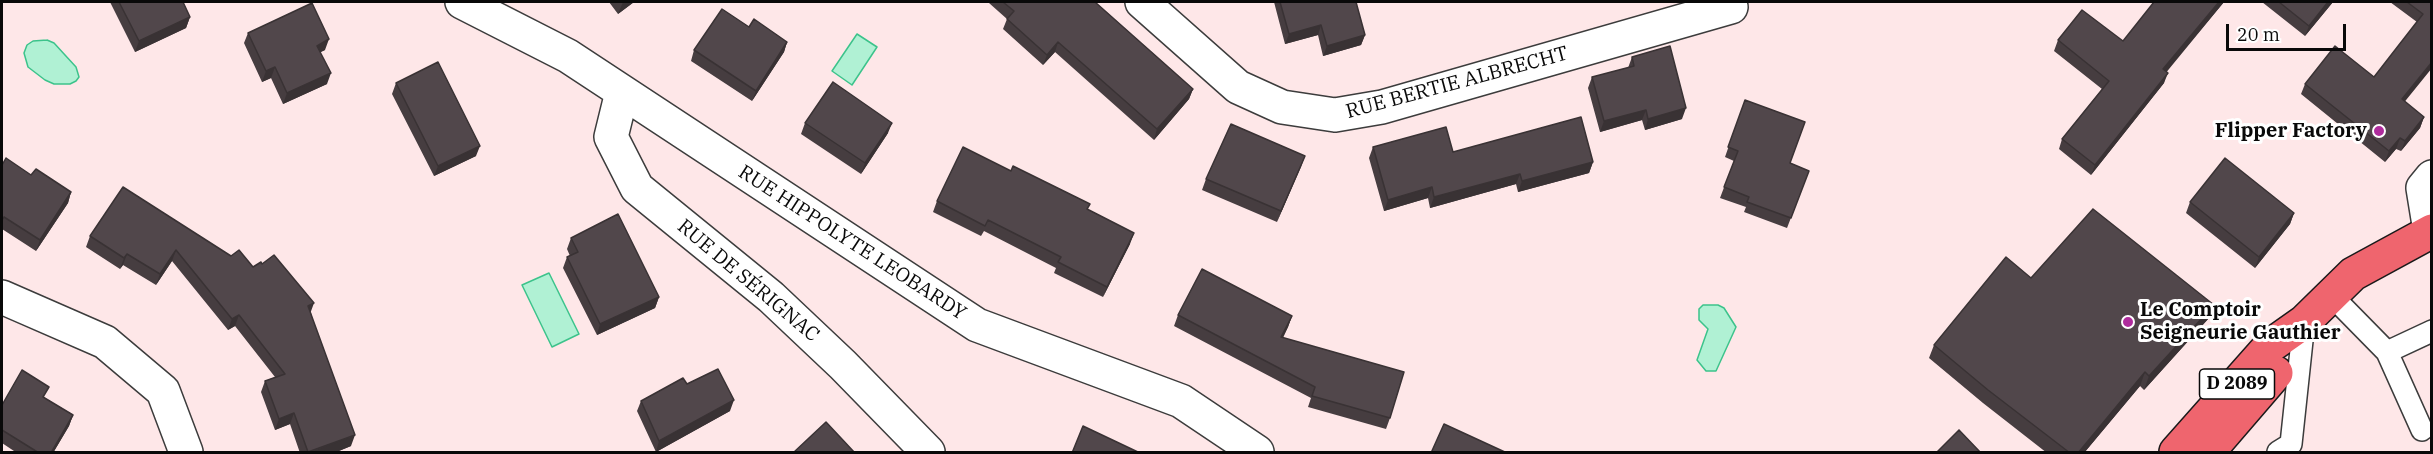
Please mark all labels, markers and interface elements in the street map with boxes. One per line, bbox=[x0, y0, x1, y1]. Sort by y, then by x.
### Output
scale bar bbox=[2229, 12, 2349, 50]
text: 20 m bbox=[2237, 23, 2280, 46]
street label: RUE BERTIE ALBRECHT bbox=[1343, 42, 1571, 124]
place label: Flipper Factory bbox=[2215, 119, 2367, 143]
marker: Flipper Factory bbox=[2372, 124, 2386, 138]
street label: RUE HIPPOLYTE LEOBARDY bbox=[734, 160, 970, 326]
street label: RUE DE SÉRIGNAC bbox=[672, 215, 824, 347]
place label: Le Comptoir Seigneurie Gauthier bbox=[2140, 298, 2341, 345]
marker: Le Comptoir Seigneurie Gauthier bbox=[2121, 315, 2135, 329]
road number: D 2089 bbox=[2200, 369, 2274, 399]

